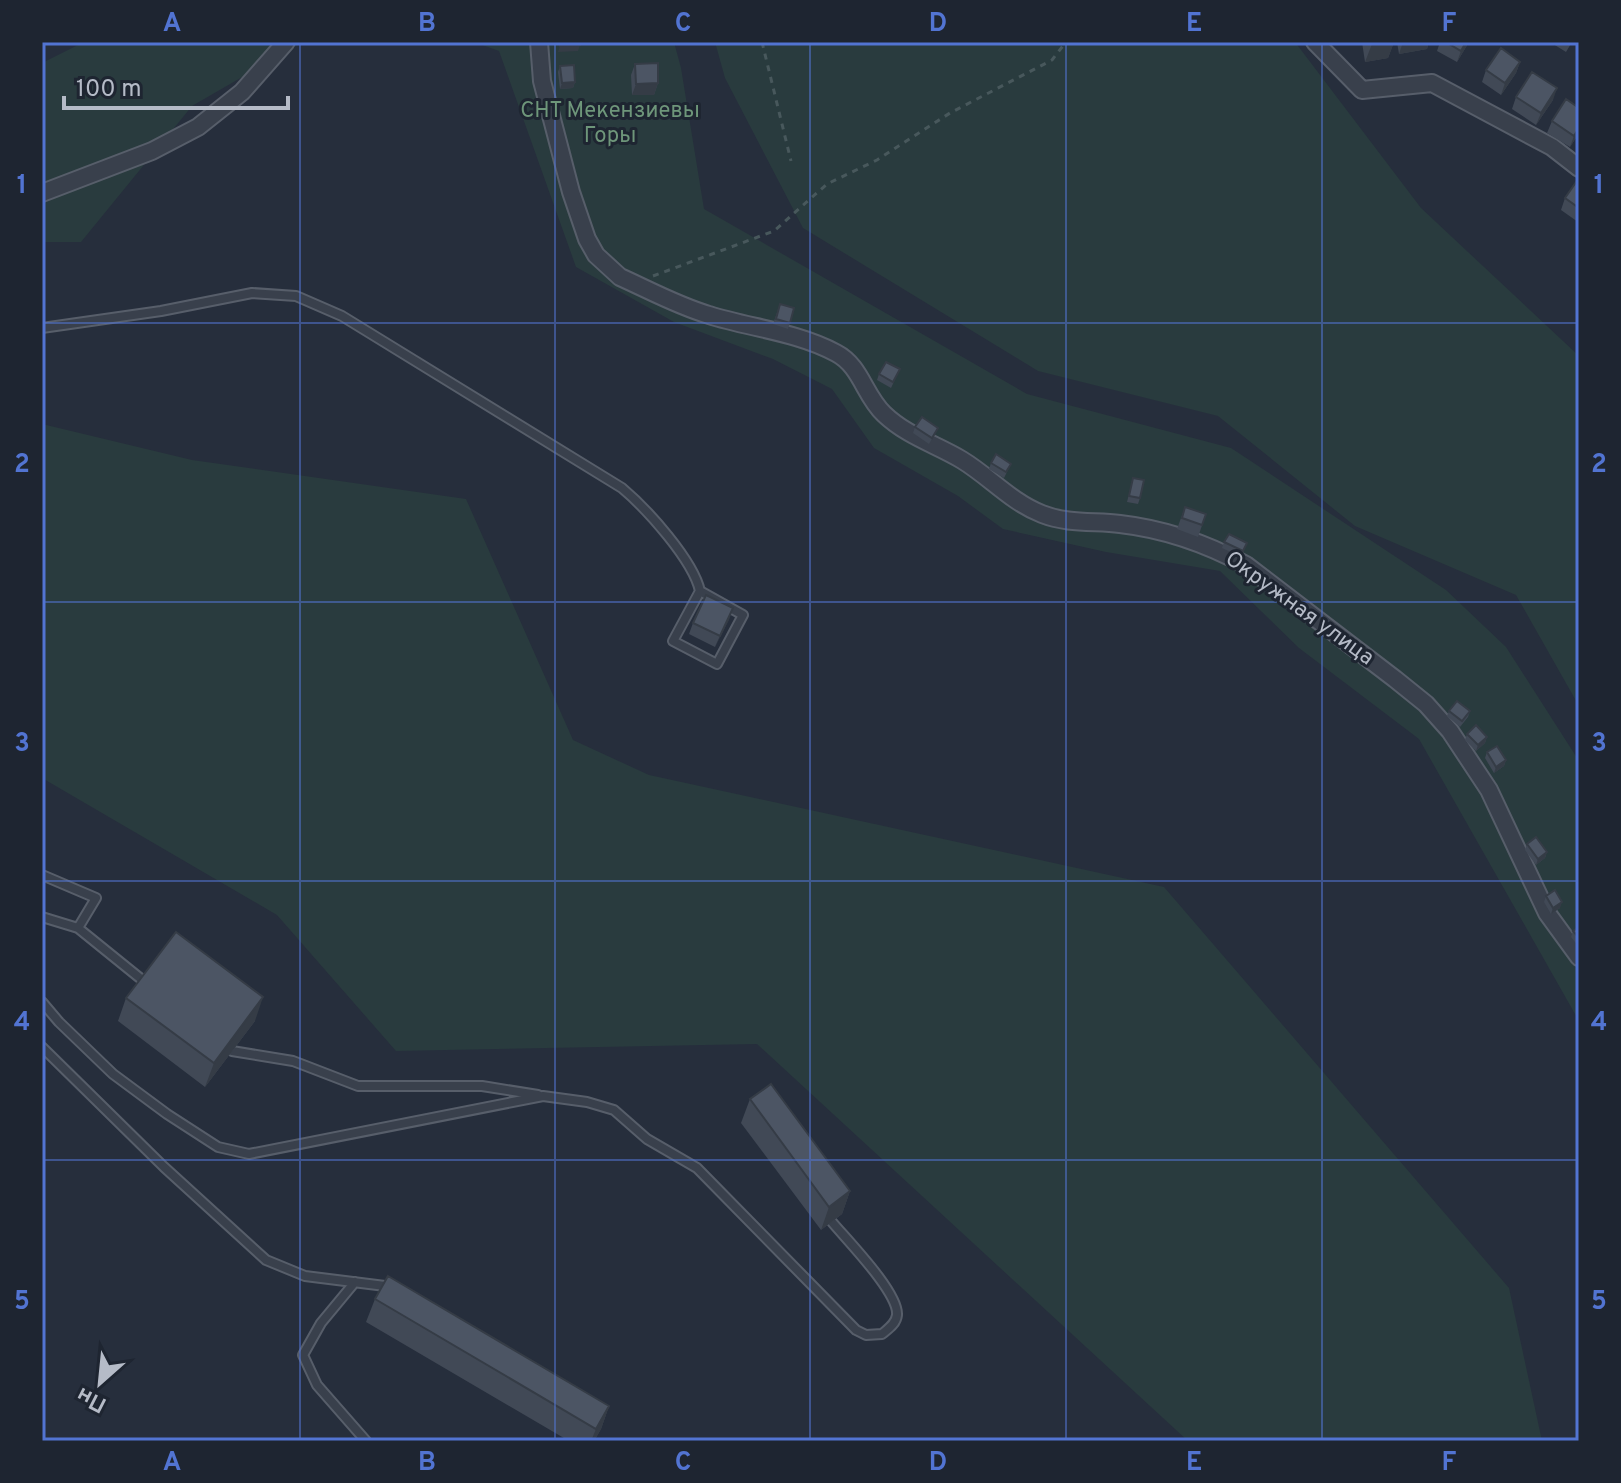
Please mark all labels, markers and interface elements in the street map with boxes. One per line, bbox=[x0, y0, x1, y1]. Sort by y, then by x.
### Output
text: A bbox=[163, 8, 181, 41]
text: B bbox=[418, 8, 436, 41]
text: C bbox=[675, 8, 691, 41]
text: D bbox=[929, 8, 947, 41]
text: E bbox=[1186, 8, 1202, 41]
text: F bbox=[1442, 8, 1457, 41]
scale bar bbox=[64, 60, 288, 110]
text: 100 m bbox=[76, 75, 142, 105]
park label: СНТ Мекензиевы Горы bbox=[520, 98, 700, 150]
text: 1 bbox=[17, 170, 27, 203]
text: 1 bbox=[1594, 170, 1604, 203]
text: 2 bbox=[14, 449, 30, 482]
text: 2 bbox=[1591, 449, 1607, 482]
street label: Окружная улица bbox=[1219, 546, 1379, 672]
text: 3 bbox=[14, 728, 30, 761]
text: 3 bbox=[1591, 728, 1607, 761]
text: 4 bbox=[14, 1007, 30, 1040]
text: 4 bbox=[1591, 1007, 1607, 1040]
text: 5 bbox=[14, 1286, 30, 1319]
text: 5 bbox=[1591, 1286, 1607, 1319]
north arrow bbox=[60, 1343, 140, 1423]
text: Пн bbox=[73, 1380, 111, 1417]
text: A bbox=[163, 1447, 181, 1480]
text: B bbox=[418, 1447, 436, 1480]
text: C bbox=[675, 1447, 691, 1480]
text: D bbox=[929, 1447, 947, 1480]
text: E bbox=[1186, 1447, 1202, 1480]
text: F bbox=[1442, 1447, 1457, 1480]

